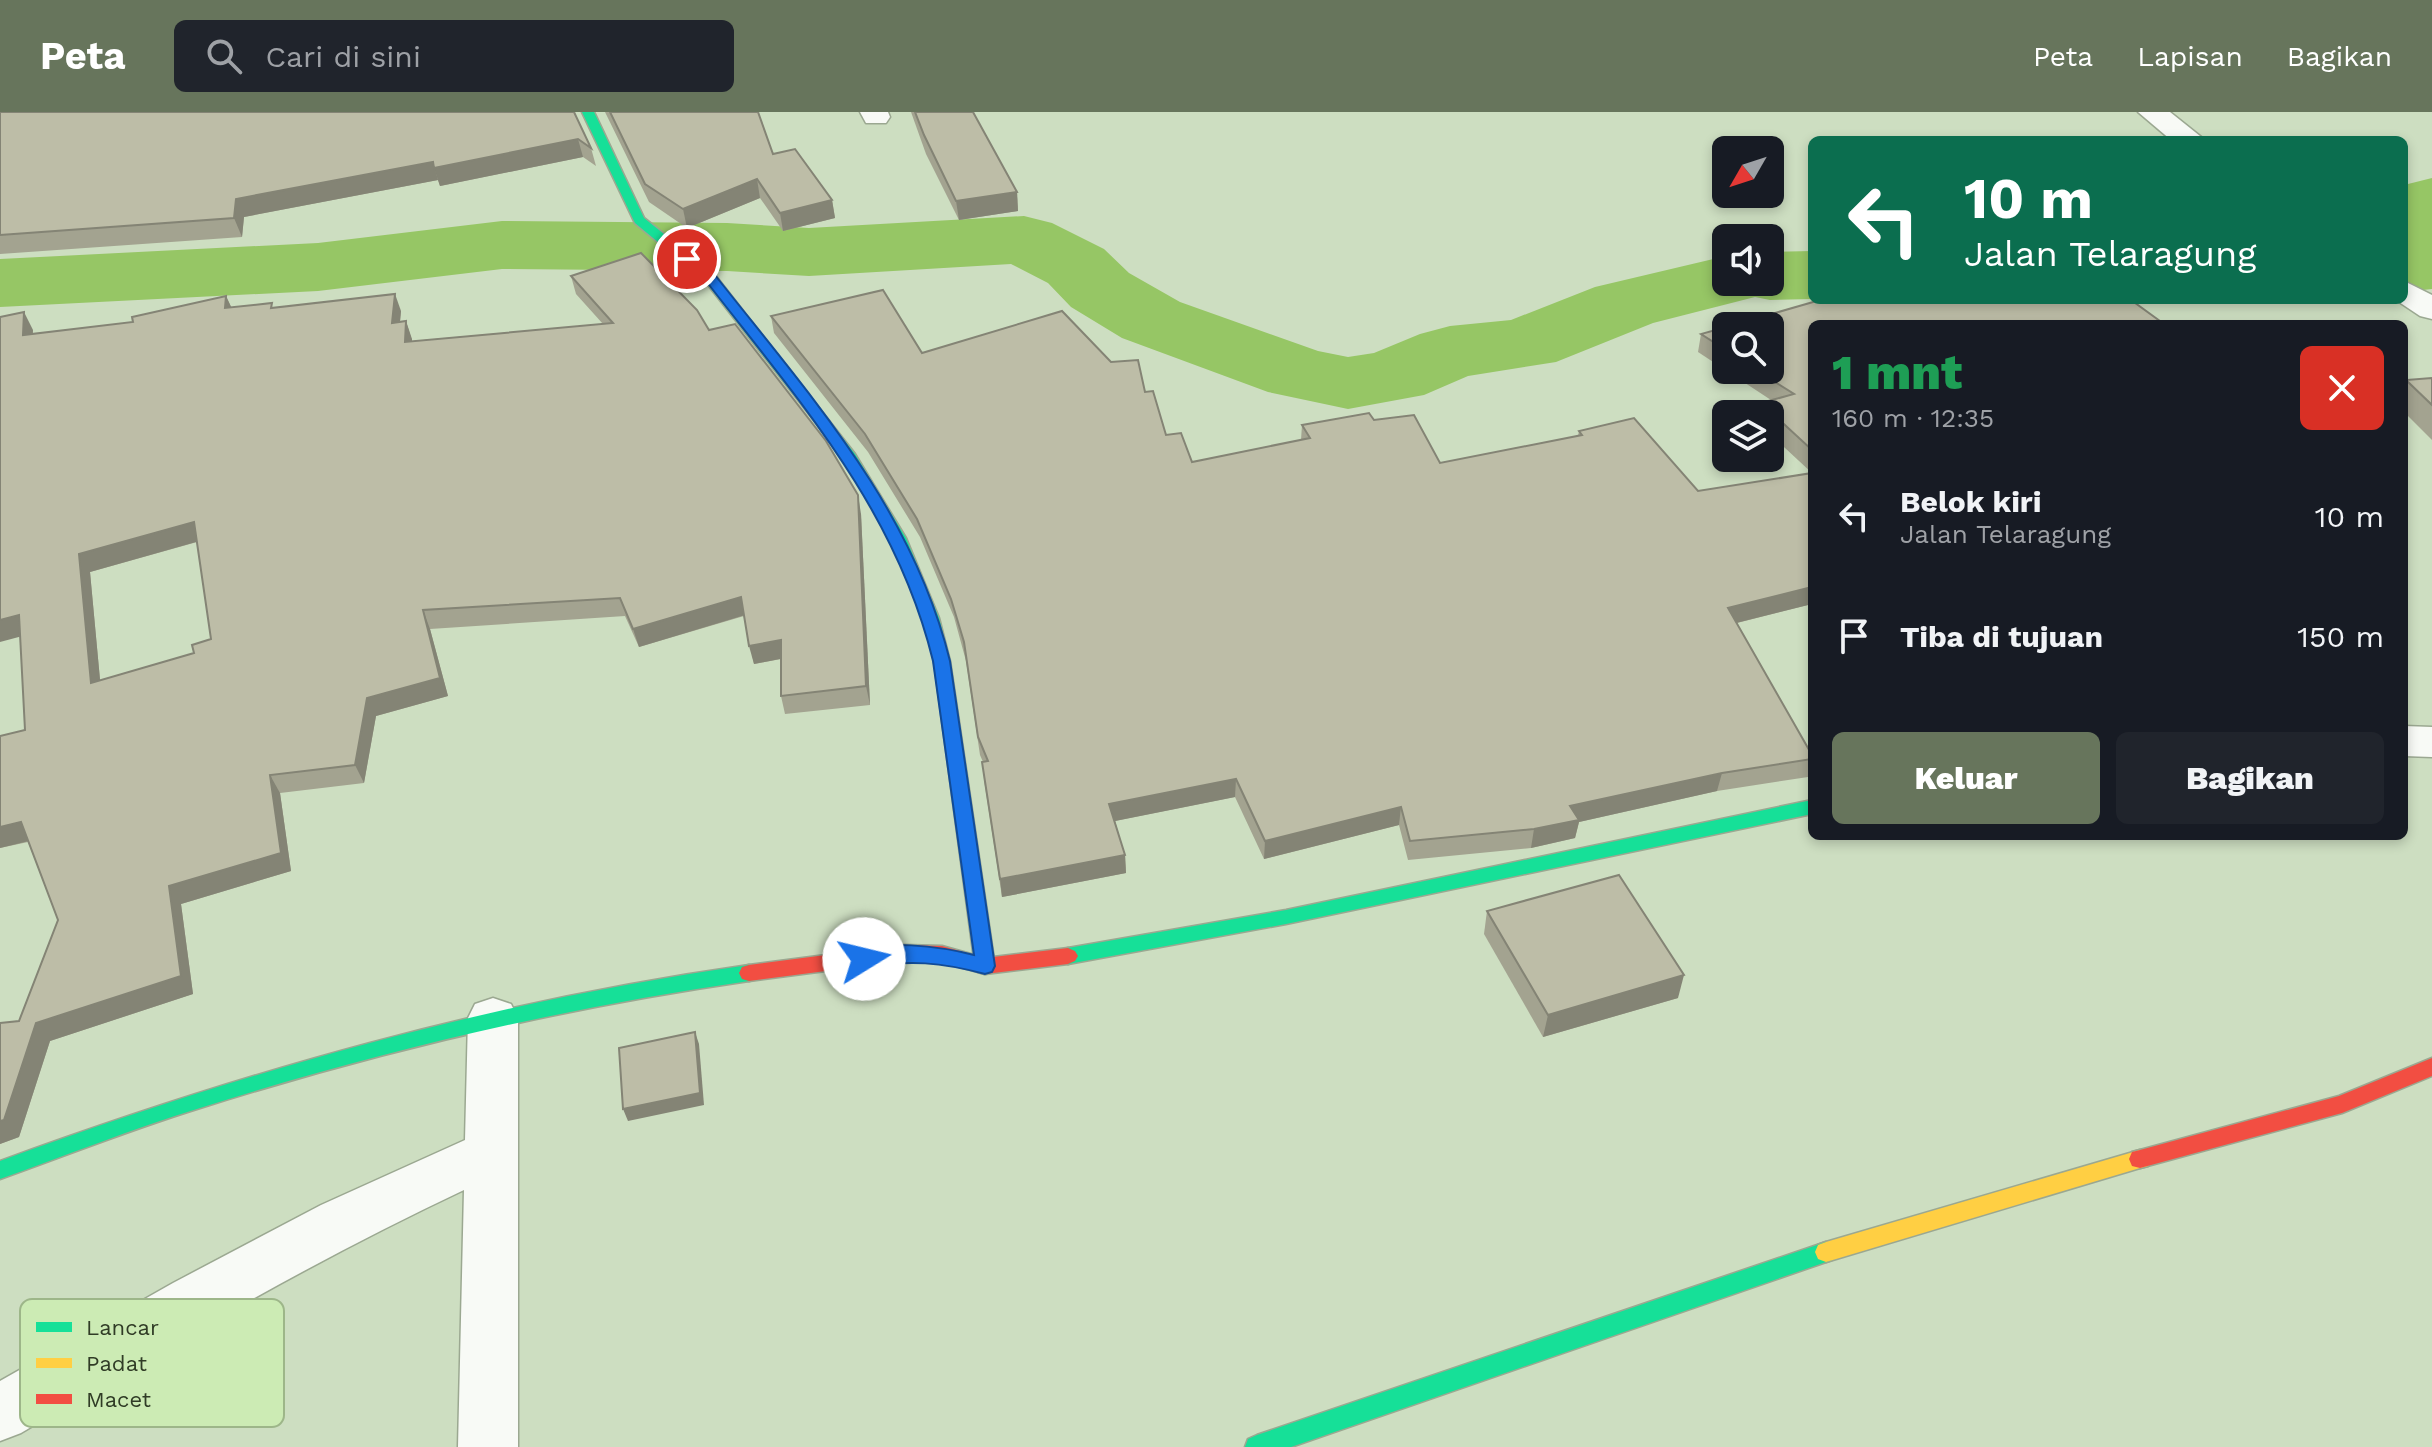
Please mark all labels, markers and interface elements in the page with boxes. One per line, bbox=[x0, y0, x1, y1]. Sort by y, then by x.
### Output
search box bbox=[174, 20, 734, 92]
text: Peta bbox=[40, 34, 126, 78]
icon: search bbox=[202, 34, 246, 78]
text: Cari di sini bbox=[266, 39, 421, 74]
text: Peta bbox=[2033, 40, 2093, 73]
text: Lapisan bbox=[2137, 40, 2243, 73]
text: Bagikan bbox=[2287, 40, 2392, 73]
north arrow bbox=[1712, 136, 1784, 208]
map controls bbox=[1712, 136, 1784, 472]
text: 10 m bbox=[1964, 166, 2093, 232]
icon: left bbox=[1832, 168, 1936, 272]
button: sound bbox=[1712, 224, 1784, 296]
pin bbox=[653, 225, 721, 293]
text: Jalan Telaragung bbox=[1964, 233, 2256, 275]
icon: arrive bbox=[665, 237, 709, 281]
button: search bbox=[1712, 312, 1784, 384]
text: 1 mnt bbox=[1832, 344, 1962, 401]
button: close bbox=[2300, 346, 2384, 430]
button: layers bbox=[1712, 400, 1784, 472]
text: 160 m · 12:35 bbox=[1832, 403, 1994, 433]
text: Belok kiri bbox=[1900, 484, 2042, 519]
icon: left bbox=[1832, 494, 1876, 538]
text: 10 m bbox=[2315, 499, 2384, 534]
text: Jalan Telaragung bbox=[1900, 519, 2111, 549]
icon: arrive bbox=[1832, 614, 1876, 658]
text: Tiba di tujuan bbox=[1900, 619, 2103, 654]
text: 150 m bbox=[2297, 619, 2384, 654]
button: Keluar bbox=[1832, 732, 2100, 824]
button: Bagikan bbox=[2116, 732, 2384, 824]
position arrow bbox=[822, 917, 906, 1001]
legend bbox=[20, 1299, 284, 1427]
text: Lancar bbox=[86, 1315, 159, 1340]
text: Padat bbox=[86, 1351, 147, 1376]
text: Macet bbox=[86, 1387, 151, 1412]

